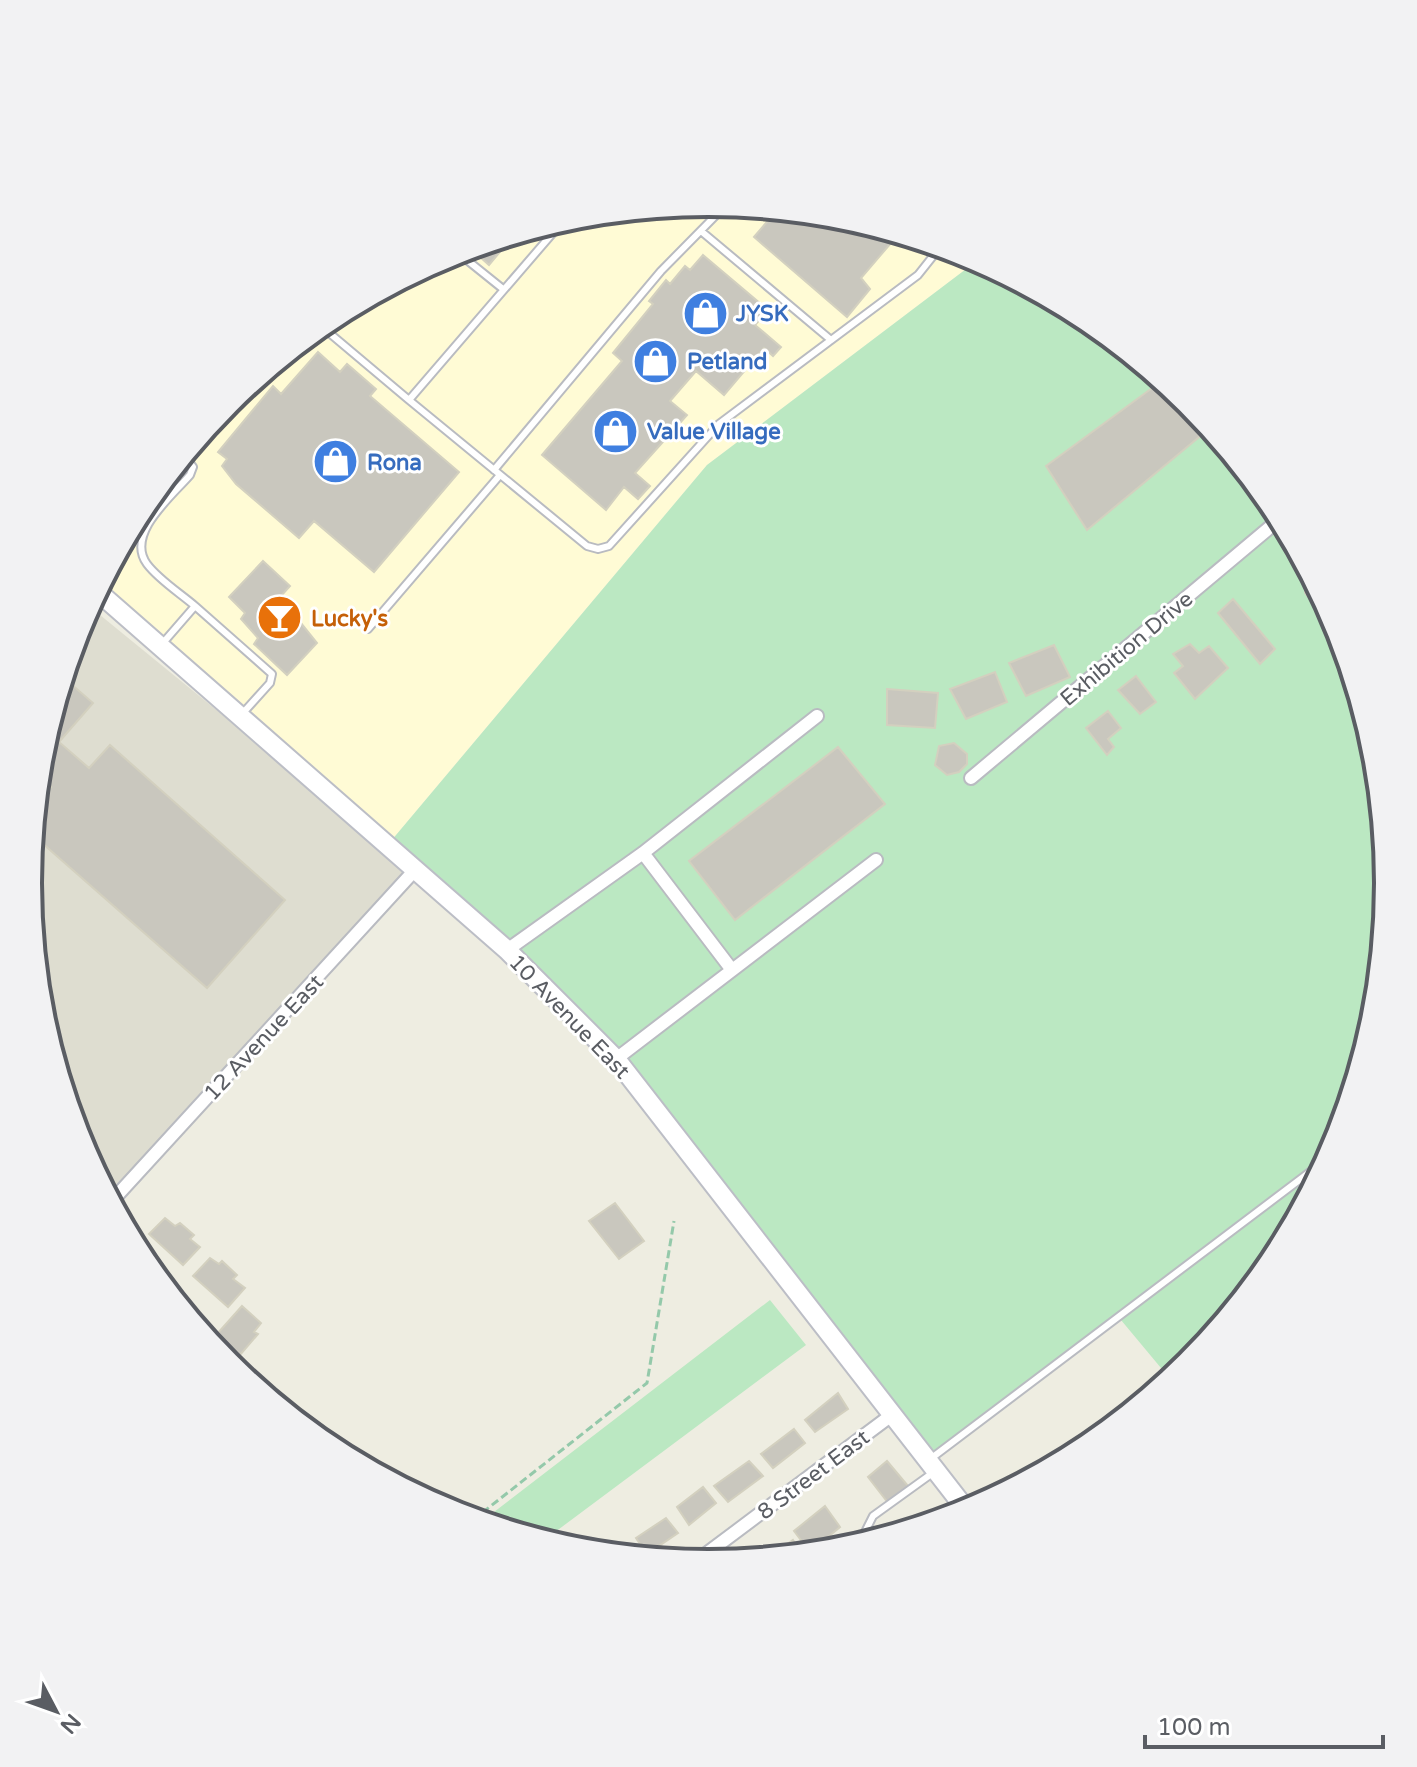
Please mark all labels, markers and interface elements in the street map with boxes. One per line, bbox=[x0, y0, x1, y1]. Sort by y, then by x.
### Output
shop icon: JYSK bbox=[681, 289, 729, 337]
place label: JYSK bbox=[735, 301, 789, 327]
shop icon: Petland bbox=[632, 337, 680, 385]
place label: Petland bbox=[687, 349, 767, 375]
shop icon: Value Village bbox=[592, 407, 640, 455]
place label: Value Village bbox=[647, 419, 781, 445]
shop icon: Rona bbox=[312, 438, 360, 486]
place label: Rona bbox=[367, 450, 422, 476]
street label: Exhibition Drive bbox=[1055, 586, 1198, 712]
bar icon: Lucky's bbox=[256, 594, 304, 642]
place label: Lucky's bbox=[311, 606, 388, 632]
street label: 10 Avenue East bbox=[503, 949, 635, 1084]
street label: 12 Avenue East bbox=[199, 969, 329, 1106]
street label: 8 Street East bbox=[753, 1424, 875, 1525]
north arrow bbox=[16, 1671, 96, 1751]
scale bar bbox=[1145, 1699, 1383, 1749]
text: N bbox=[55, 1708, 86, 1739]
text: 100 m bbox=[1157, 1713, 1231, 1742]

